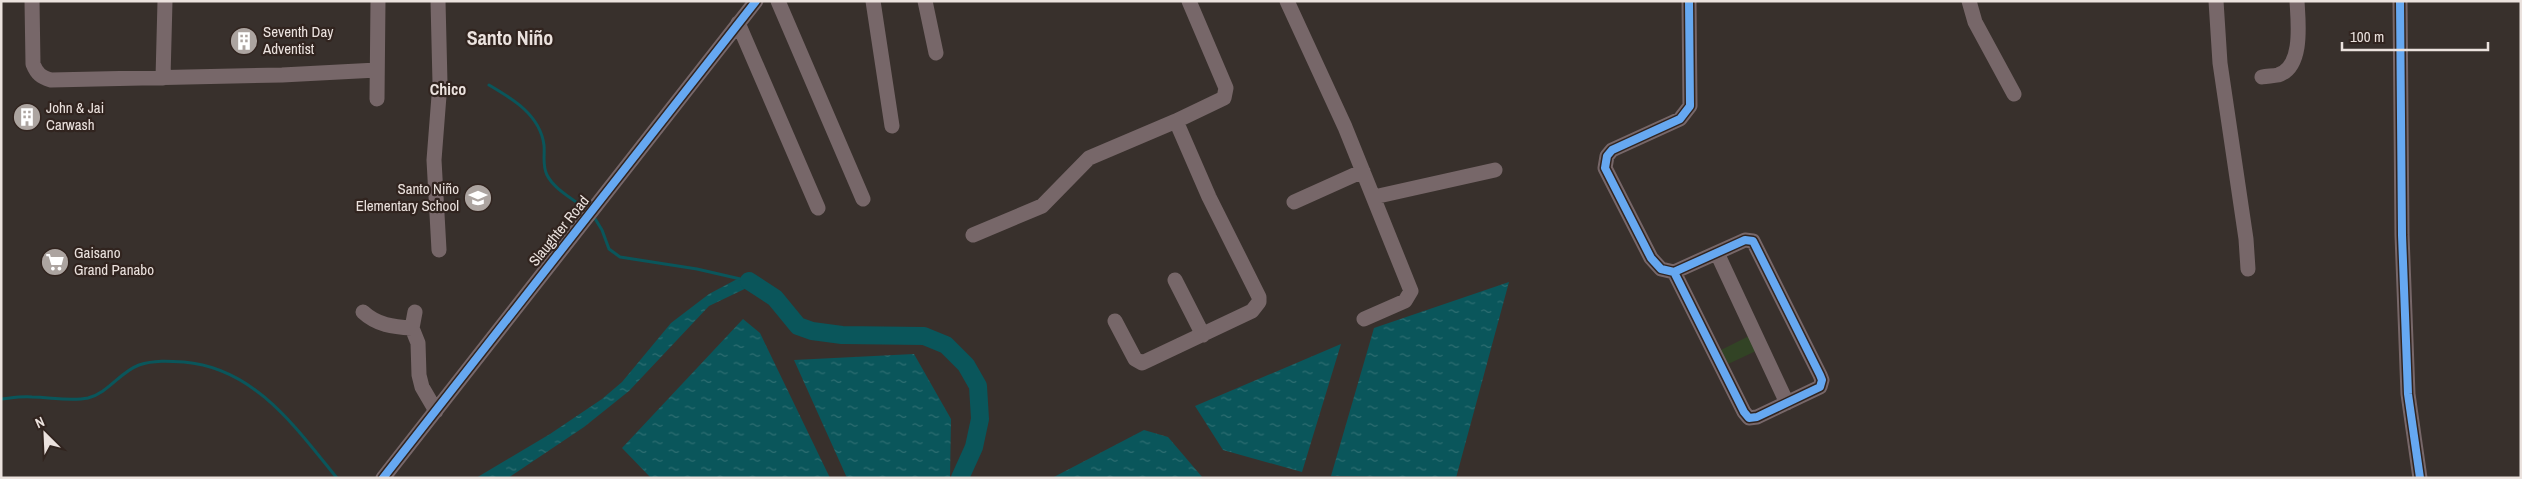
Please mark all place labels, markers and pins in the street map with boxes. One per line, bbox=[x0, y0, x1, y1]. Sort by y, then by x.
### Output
place label: Seventh Day Adventist bbox=[262, 21, 334, 59]
building icon: Seventh Day Adventist bbox=[229, 26, 259, 56]
place label: John & Jai Carwash bbox=[46, 97, 104, 135]
building icon: John & Jai Carwash bbox=[12, 102, 42, 132]
place label: Santo Niño Elementary School bbox=[356, 178, 459, 216]
school or university icon: Santo Niño Elementary School bbox=[463, 183, 493, 213]
place label: Gaisano Grand Panabo bbox=[74, 242, 154, 280]
supermarket icon: Gaisano Grand Panabo bbox=[40, 247, 70, 277]

